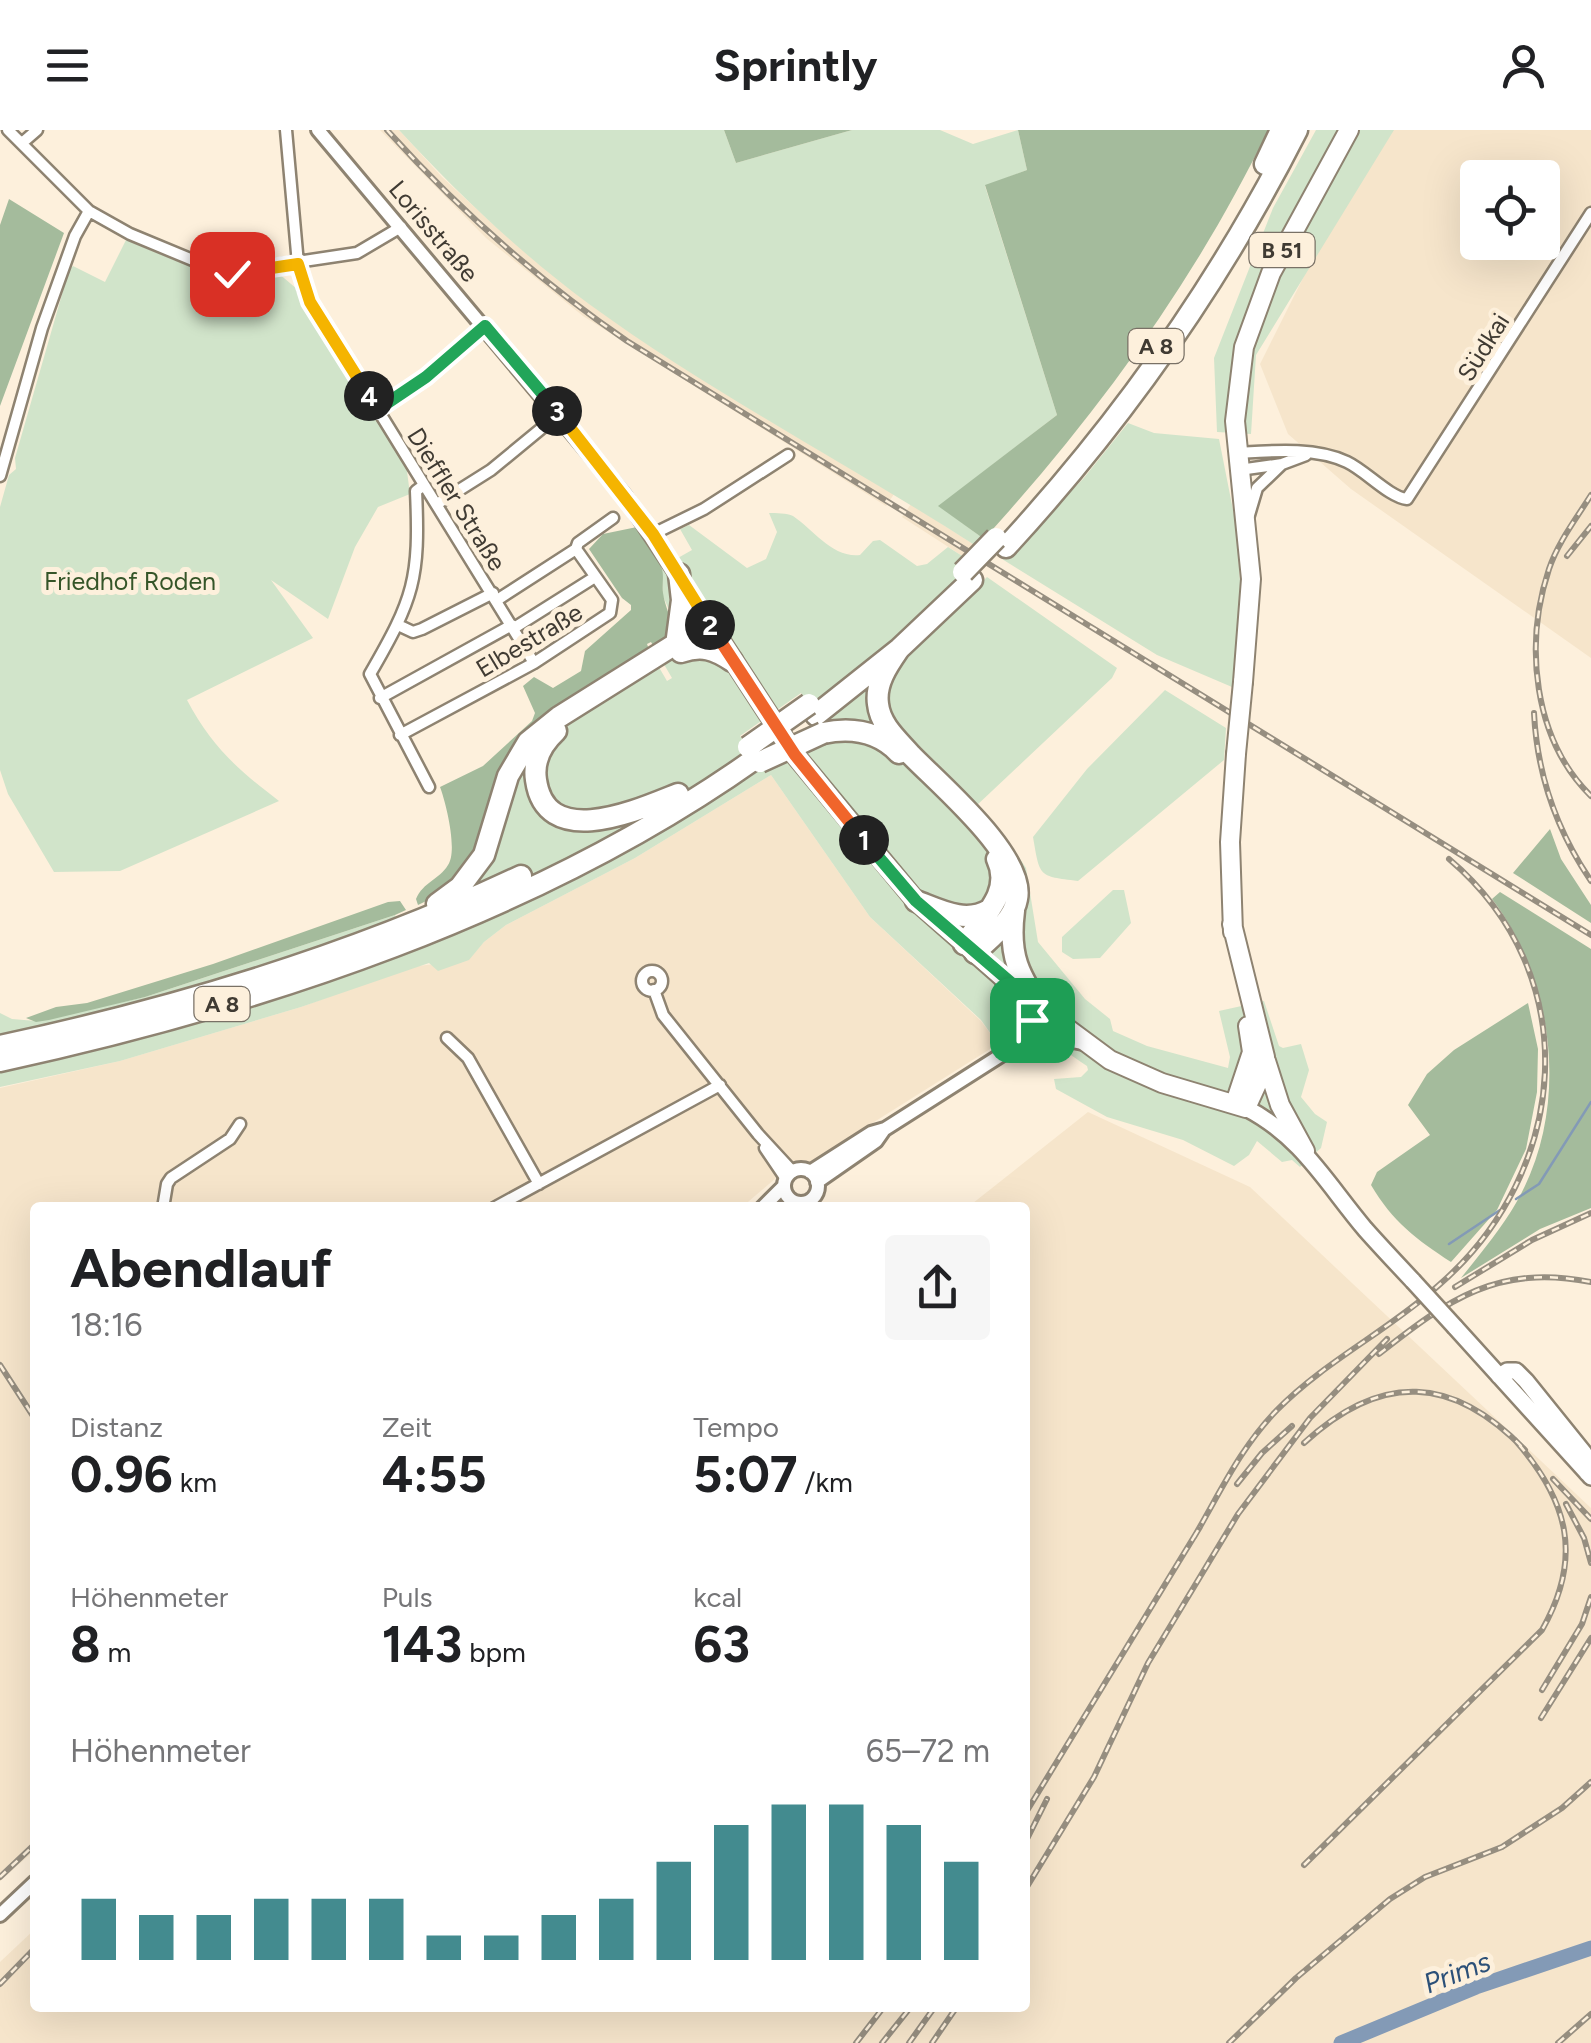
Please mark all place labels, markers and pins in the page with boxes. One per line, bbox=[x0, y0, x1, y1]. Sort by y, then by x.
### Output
pin bbox=[190, 232, 275, 317]
pin: 4 bbox=[344, 371, 394, 421]
pin: 3 bbox=[532, 386, 582, 436]
pin: 2 bbox=[685, 600, 735, 650]
pin: 1 bbox=[839, 815, 889, 865]
pin bbox=[990, 978, 1075, 1063]

